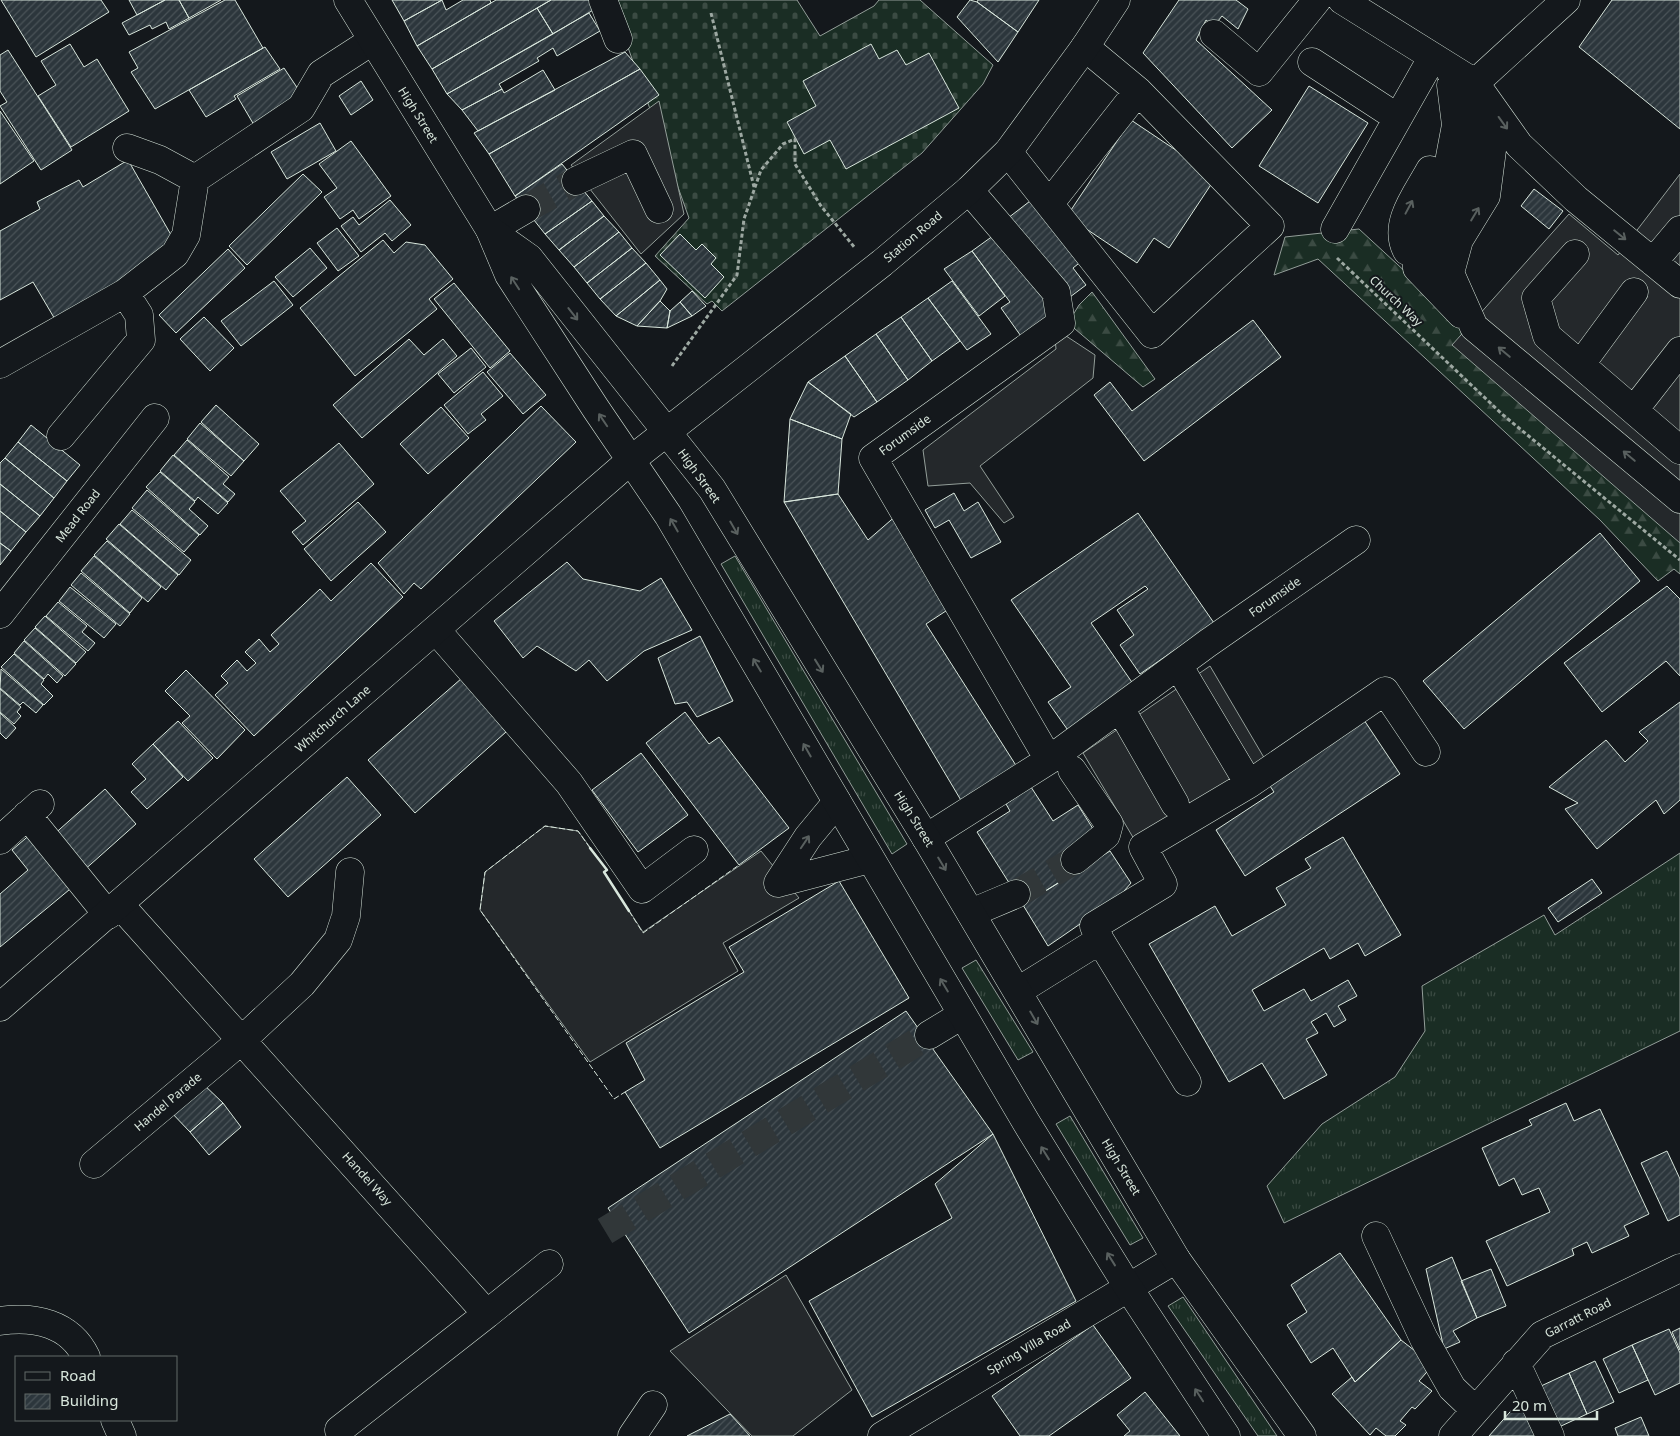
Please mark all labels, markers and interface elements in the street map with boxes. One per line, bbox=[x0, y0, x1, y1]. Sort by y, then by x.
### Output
street label: High Street bbox=[394, 83, 443, 147]
one-way arrow bbox=[1498, 116, 1508, 130]
one-way arrow bbox=[1405, 200, 1414, 215]
street label: Station Road bbox=[880, 207, 946, 266]
one-way arrow bbox=[1470, 208, 1480, 222]
one-way arrow bbox=[1613, 229, 1626, 240]
street label: Church Way bbox=[1366, 272, 1427, 330]
one-way arrow bbox=[510, 277, 520, 291]
one-way arrow bbox=[567, 307, 578, 320]
one-way arrow bbox=[1498, 347, 1511, 358]
street label: Forumside bbox=[875, 410, 934, 459]
one-way arrow bbox=[598, 413, 608, 427]
street label: High Street bbox=[674, 445, 725, 507]
one-way arrow bbox=[1623, 451, 1636, 462]
street label: Mead Road bbox=[51, 485, 104, 546]
one-way arrow bbox=[668, 518, 678, 533]
one-way arrow bbox=[729, 520, 739, 535]
street label: Forumside bbox=[1245, 572, 1304, 621]
one-way arrow bbox=[751, 658, 761, 672]
one-way arrow bbox=[814, 659, 825, 673]
street label: Whitchurch Lane bbox=[291, 681, 374, 756]
one-way arrow bbox=[802, 743, 811, 758]
street label: High Street bbox=[890, 787, 939, 851]
one-way arrow bbox=[800, 836, 810, 850]
one-way arrow bbox=[937, 856, 947, 870]
one-way arrow bbox=[938, 978, 948, 992]
one-way arrow bbox=[1030, 1011, 1040, 1025]
street label: Handel Parade bbox=[130, 1068, 205, 1135]
street label: High Street bbox=[1098, 1135, 1145, 1199]
one-way arrow bbox=[1040, 1146, 1050, 1160]
street label: Handel Way bbox=[339, 1148, 397, 1210]
one-way arrow bbox=[1105, 1252, 1115, 1266]
street label: Garratt Road bbox=[1542, 1294, 1614, 1342]
street label: Spring Villa Road bbox=[984, 1315, 1074, 1378]
legend bbox=[15, 1356, 178, 1421]
text: Road bbox=[60, 1365, 96, 1385]
scale bar bbox=[1505, 1388, 1598, 1420]
one-way arrow bbox=[1194, 1389, 1204, 1403]
text: Building bbox=[60, 1390, 118, 1410]
text: 20 m bbox=[1512, 1395, 1547, 1415]

